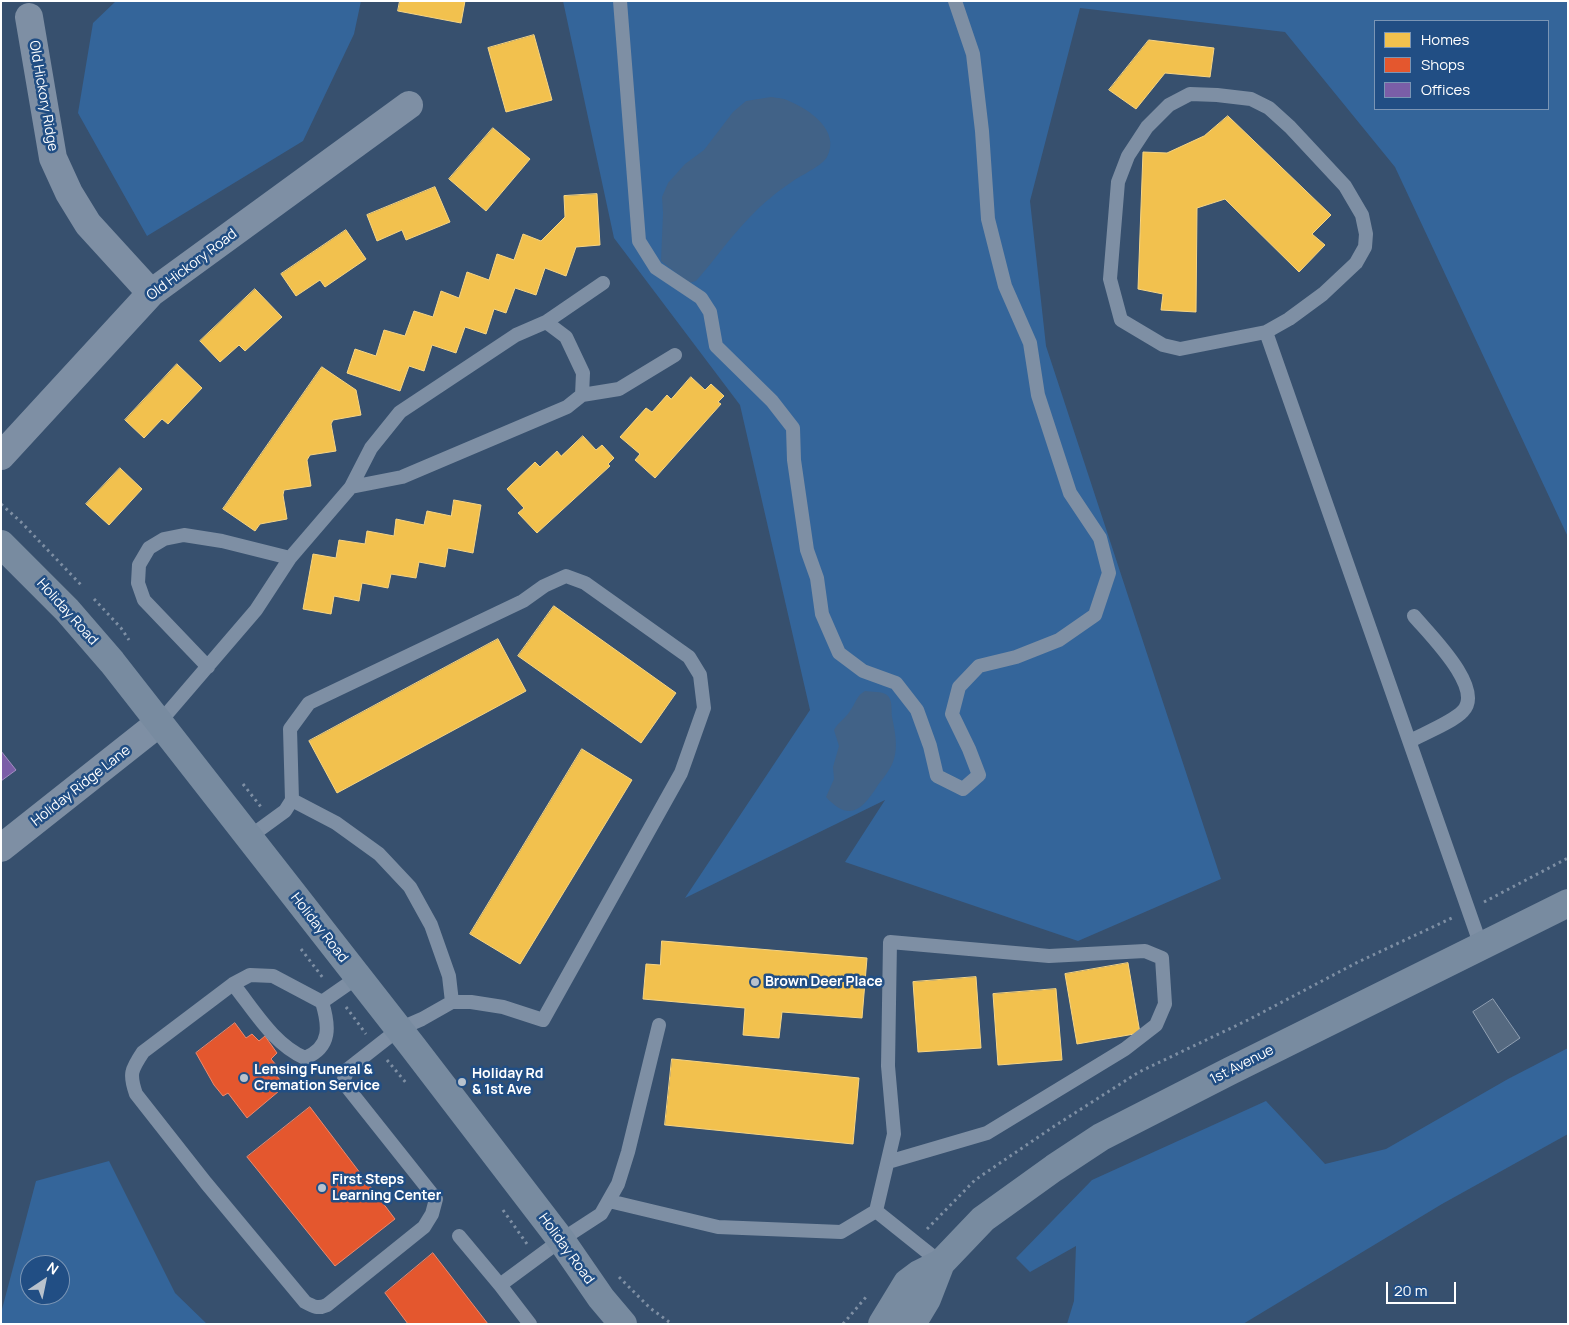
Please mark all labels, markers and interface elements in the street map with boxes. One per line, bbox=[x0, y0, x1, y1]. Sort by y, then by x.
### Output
legend bbox=[1374, 20, 1549, 110]
text: Homes bbox=[1421, 29, 1469, 50]
street label: Old Hickory Ridge bbox=[25, 39, 61, 153]
text: Shops bbox=[1421, 54, 1465, 75]
text: Offices bbox=[1421, 79, 1470, 100]
street label: Old Hickory Road bbox=[144, 226, 240, 304]
street label: Holiday Road bbox=[33, 575, 101, 649]
street label: Holiday Ridge Lane bbox=[28, 742, 134, 830]
street label: Holiday Road bbox=[287, 890, 351, 966]
place label: Brown Deer Place bbox=[765, 974, 883, 990]
marker: Brown Deer Place bbox=[749, 976, 761, 988]
street label: 1st Avenue bbox=[1207, 1042, 1277, 1088]
place label: Lensing Funeral & Cremation Service bbox=[254, 1062, 380, 1094]
place label: Holiday Rd & 1st Ave bbox=[472, 1066, 543, 1098]
marker: Lensing Funeral & Cremation Service bbox=[238, 1072, 250, 1084]
marker: Holiday Rd & 1st Ave bbox=[456, 1076, 468, 1088]
place label: First Steps Learning Center bbox=[332, 1172, 441, 1204]
marker: First Steps Learning Center bbox=[316, 1182, 328, 1194]
street label: Holiday Road bbox=[535, 1210, 597, 1288]
north arrow bbox=[20, 1255, 70, 1305]
text: N bbox=[44, 1257, 63, 1279]
scale bar bbox=[1389, 1272, 1459, 1304]
text: 20 m bbox=[1394, 1280, 1427, 1301]

